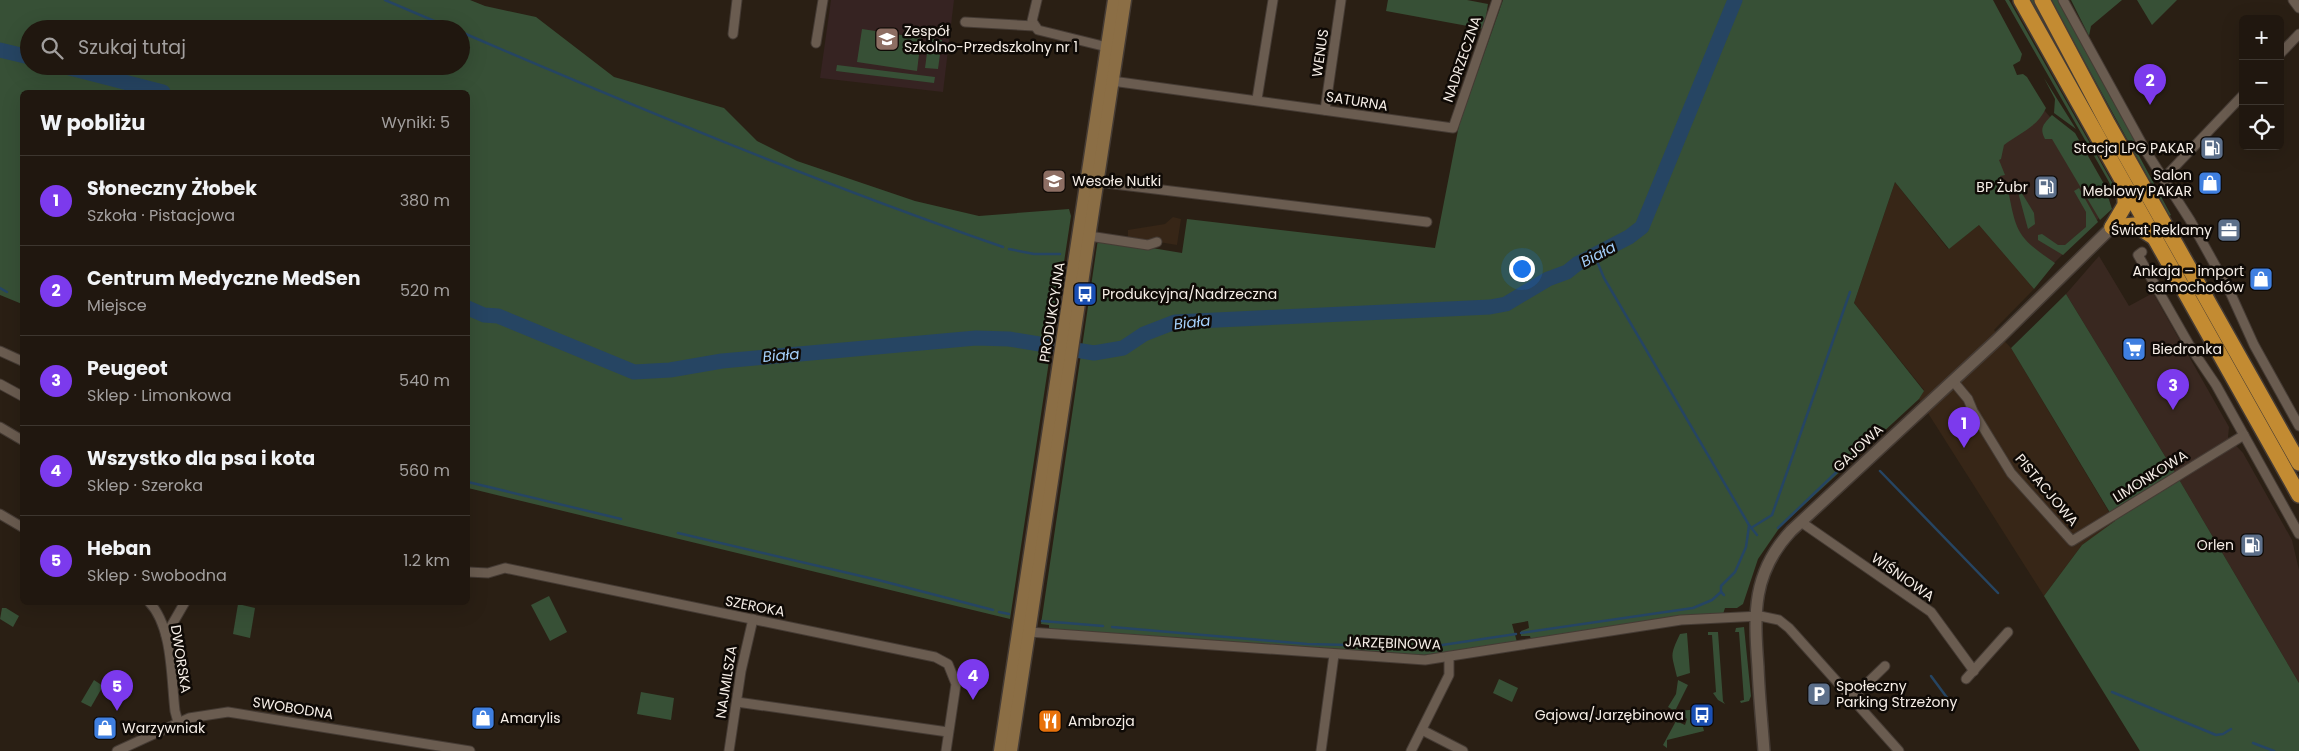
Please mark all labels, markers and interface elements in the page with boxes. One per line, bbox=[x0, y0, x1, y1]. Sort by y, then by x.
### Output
street label: NADRZECZNA bbox=[1438, 13, 1486, 105]
map controls bbox=[2239, 15, 2284, 150]
button: + bbox=[2239, 15, 2284, 60]
search box bbox=[20, 20, 470, 75]
place label: Zespół Szkolno-Przedszkolny nr 1 bbox=[904, 21, 1078, 57]
school or university icon: Zespół Szkolno-Przedszkolny nr 1 bbox=[874, 26, 900, 52]
street label: WENUS bbox=[1307, 28, 1333, 78]
icon: search bbox=[38, 34, 66, 62]
text: Szukaj tutaj bbox=[78, 34, 186, 61]
button: − bbox=[2239, 60, 2284, 105]
pin: 2 bbox=[2134, 64, 2166, 105]
street label: SATURNA bbox=[1325, 86, 1389, 116]
button: locate bbox=[2239, 105, 2284, 150]
text: W pobliżu bbox=[40, 108, 145, 137]
text: Wyniki: 5 bbox=[381, 111, 450, 134]
fuel station icon: Stacja LPG PAKAR bbox=[2199, 135, 2225, 161]
place label: Stacja LPG PAKAR bbox=[2073, 138, 2194, 158]
place label: Salon Meblowy PAKAR bbox=[2082, 165, 2192, 201]
school or university icon: Wesołe Nutki bbox=[1041, 168, 1067, 194]
shop icon: Salon Meblowy PAKAR bbox=[2197, 170, 2223, 196]
place label: Wesołe Nutki bbox=[1072, 171, 1161, 191]
fuel station icon: BP Żubr bbox=[2033, 174, 2059, 200]
text: Słoneczny Żłobek bbox=[87, 175, 257, 202]
place label: BP Żubr bbox=[1976, 177, 2028, 197]
text: 1 bbox=[53, 189, 59, 212]
text: 380 m bbox=[400, 189, 450, 212]
text: Szkoła · Pistacjowa bbox=[87, 204, 235, 227]
office icon: Świat Reklamy bbox=[2216, 217, 2242, 243]
place label: Świat Reklamy bbox=[2111, 220, 2212, 240]
water label: Biała bbox=[1577, 236, 1619, 272]
your location bbox=[1509, 256, 1535, 282]
street label: PRODUKCYJNA bbox=[1034, 261, 1070, 363]
place label: Ankaja – import samochodów bbox=[2132, 261, 2245, 297]
text: Centrum Medyczne MedSen bbox=[87, 265, 361, 292]
shop icon: Ankaja – import samochodów bbox=[2248, 266, 2274, 292]
text: 2 bbox=[51, 279, 61, 302]
text: 520 m bbox=[400, 279, 450, 302]
bus stop icon: Produkcyjna/Nadrzeczna bbox=[1072, 281, 1098, 307]
place label: Produkcyjna/Nadrzeczna bbox=[1102, 284, 1277, 304]
text: Miejsce bbox=[87, 294, 147, 317]
water label: Biała bbox=[1173, 310, 1211, 334]
supermarket icon: Biedronka bbox=[2121, 336, 2147, 362]
place label: Biedronka bbox=[2152, 339, 2222, 359]
water label: Biała bbox=[762, 343, 800, 367]
text: Peugeot bbox=[87, 355, 168, 382]
text: 3 bbox=[51, 369, 61, 392]
text: 540 m bbox=[399, 369, 450, 392]
pin: 3 bbox=[2157, 369, 2189, 410]
text: Sklep · Limonkowa bbox=[87, 384, 231, 407]
pin: 1 bbox=[1948, 407, 1980, 448]
street label: GAJOWA bbox=[1829, 420, 1887, 476]
text: Wszystko dla psa i kota bbox=[87, 445, 315, 472]
street label: LIMONKOWA bbox=[2109, 445, 2191, 507]
street label: PISTACJOWA bbox=[2011, 449, 2083, 531]
text: 4 bbox=[51, 459, 61, 482]
text: 560 m bbox=[399, 459, 450, 482]
text: Sklep · Szeroka bbox=[87, 474, 203, 497]
fuel station icon: Orlen bbox=[2239, 532, 2265, 558]
text: Heban bbox=[87, 535, 151, 562]
place label: Orlen bbox=[2197, 535, 2234, 555]
street label: WIŚNIOWA bbox=[1867, 548, 1939, 606]
text: 5 bbox=[51, 549, 61, 572]
text: 1.2 km bbox=[403, 549, 450, 572]
text: Sklep · Swobodna bbox=[87, 564, 227, 587]
street label: SZEROKA bbox=[723, 590, 787, 622]
street label: DWORSKA bbox=[166, 623, 196, 695]
street label: JARZĘBINOWA bbox=[1345, 631, 1441, 655]
street label: NAJMILSZA bbox=[710, 644, 742, 720]
pin: 4 bbox=[957, 659, 989, 700]
pin: 5 bbox=[101, 670, 133, 711]
place label: Społeczny Parking Strzeżony bbox=[1836, 676, 1957, 712]
parking icon: Społeczny Parking Strzeżony bbox=[1806, 681, 1832, 707]
street label: SWOBODNA bbox=[251, 692, 335, 724]
bus stop icon: Gajowa/Jarzębinowa bbox=[1689, 702, 1715, 728]
shop icon: Amarylis bbox=[470, 705, 496, 731]
place label: Gajowa/Jarzębinowa bbox=[1535, 705, 1684, 725]
place label: Amarylis bbox=[500, 708, 561, 728]
restaurant icon: Ambrozja bbox=[1037, 708, 1063, 734]
place label: Ambrozja bbox=[1068, 711, 1135, 731]
shop icon: Warzywniak bbox=[92, 715, 118, 741]
place label: Warzywniak bbox=[122, 718, 206, 738]

